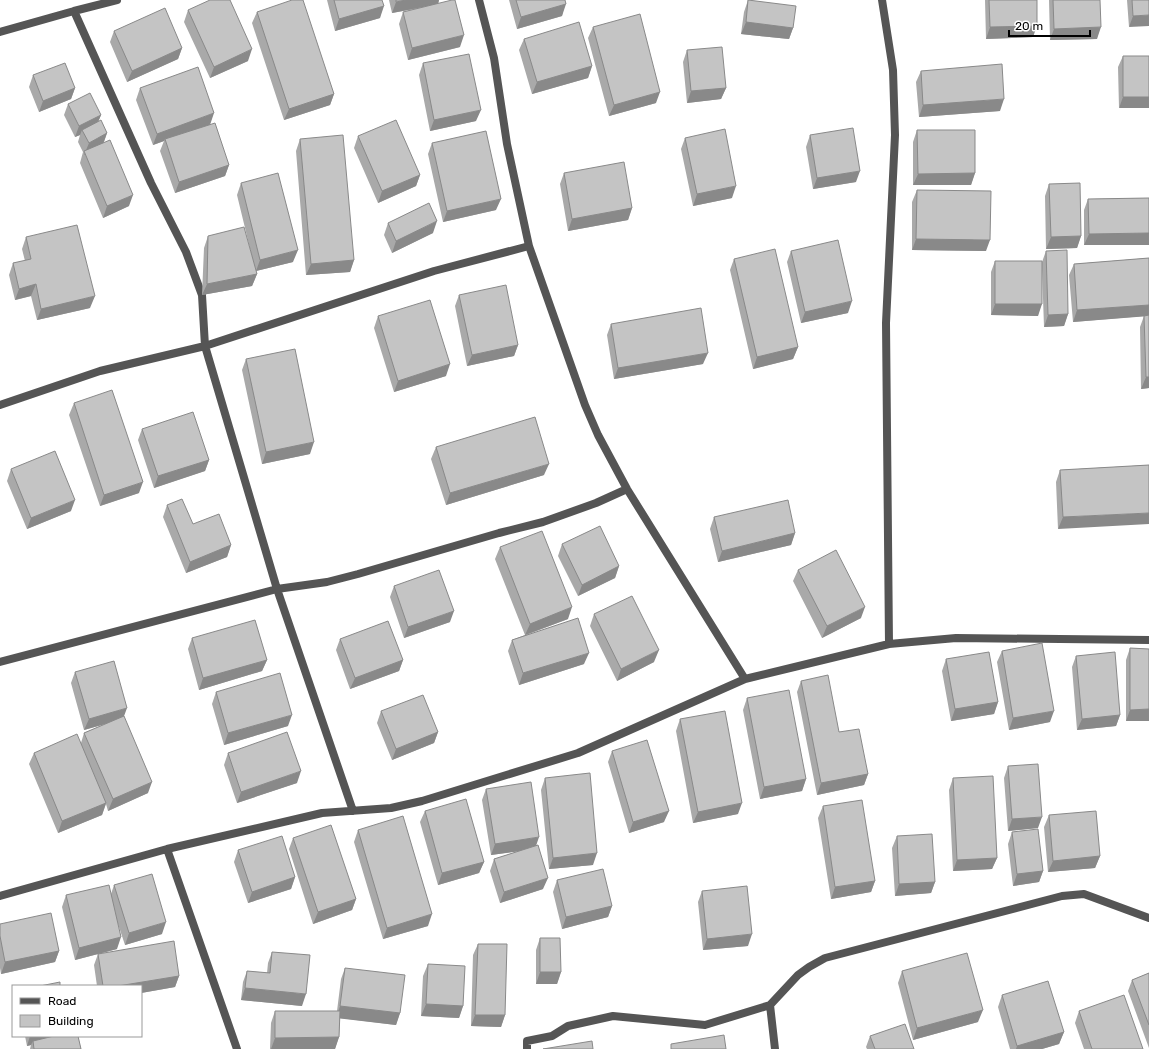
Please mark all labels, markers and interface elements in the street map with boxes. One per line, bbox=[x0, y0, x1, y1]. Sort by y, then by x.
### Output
scale bar bbox=[1009, 12, 1090, 38]
text: 20 m bbox=[1015, 19, 1043, 33]
legend bbox=[12, 985, 142, 1037]
text: Road bbox=[48, 994, 76, 1008]
text: Building bbox=[48, 1014, 94, 1028]

